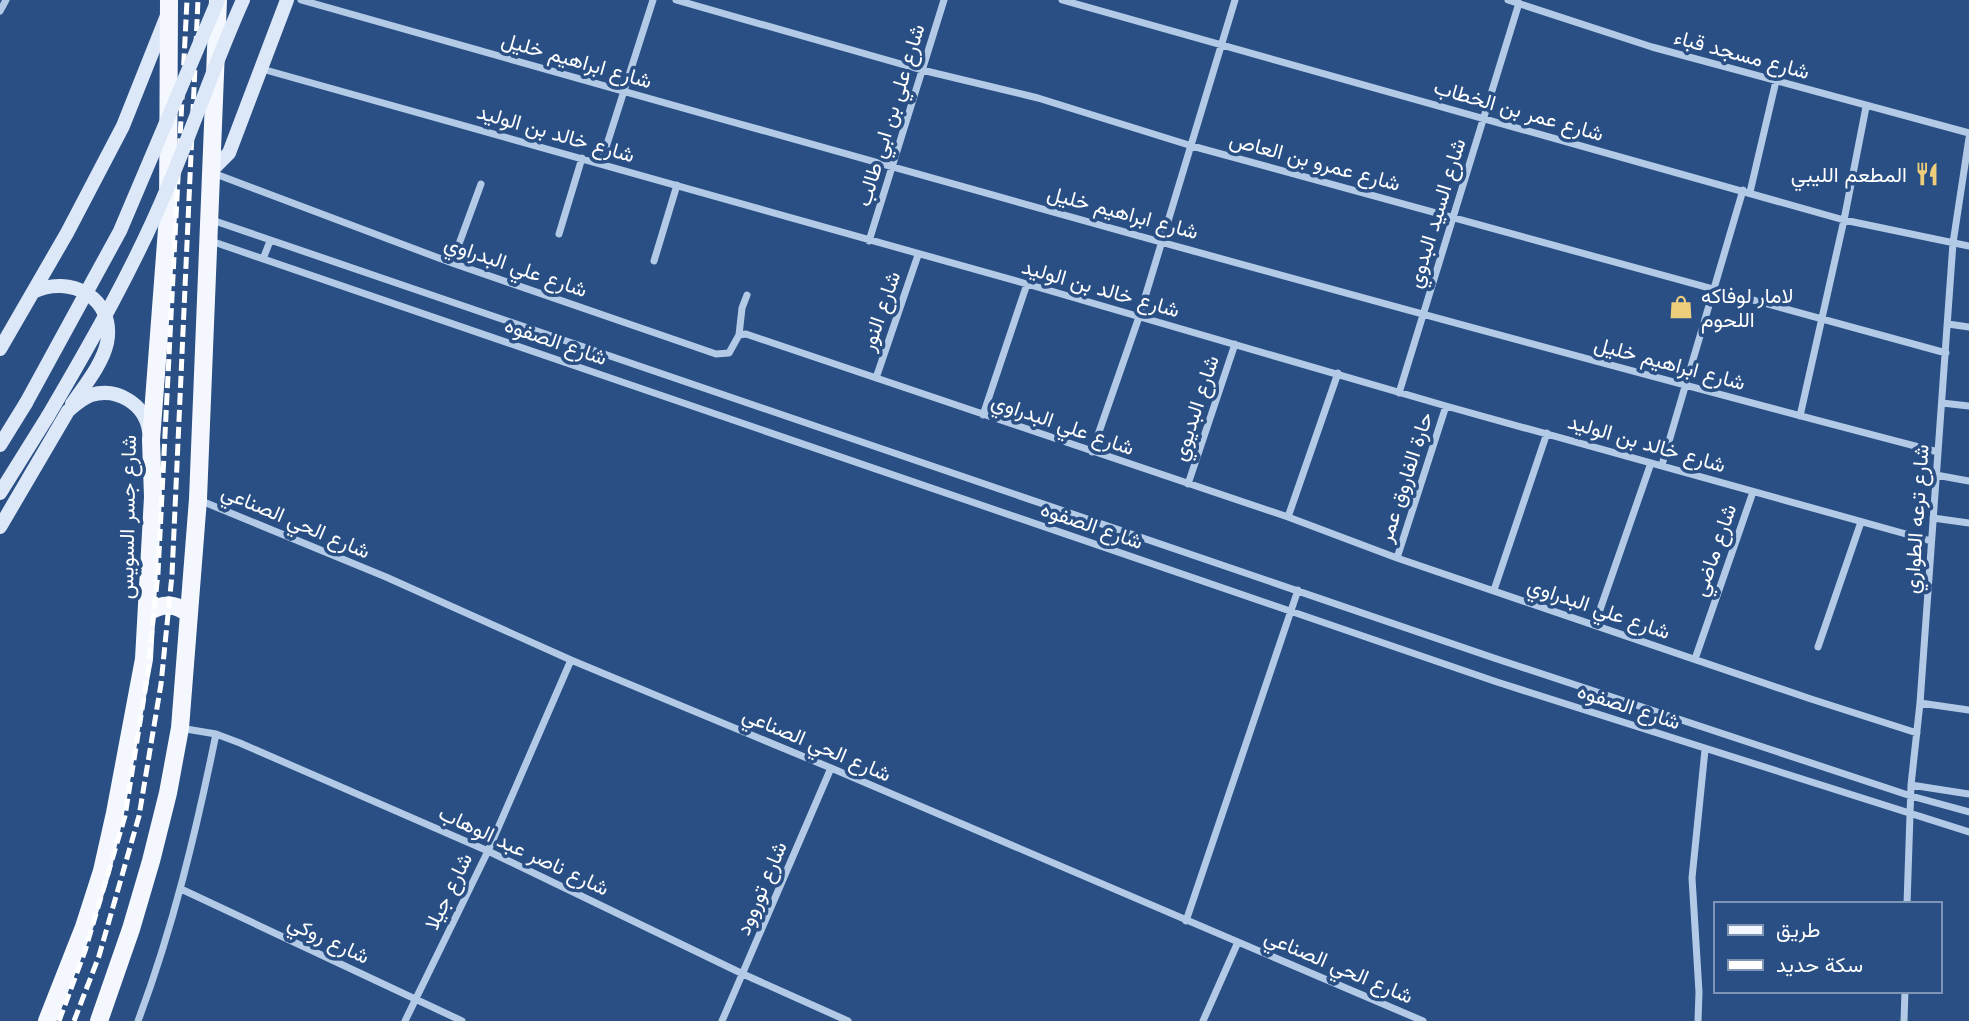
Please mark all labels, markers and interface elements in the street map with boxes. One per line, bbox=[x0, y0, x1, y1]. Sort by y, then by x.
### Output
street label: شارع علي بن ابي طالب bbox=[851, 21, 934, 211]
street label: شارع مسجد قباء bbox=[1671, 25, 1812, 86]
street label: شارع ابراهيم خليل bbox=[498, 28, 655, 95]
street label: شارع عمر بن الخطاب bbox=[1431, 75, 1606, 148]
street label: شارع خالد بن الوليد bbox=[474, 99, 637, 169]
street label: شارع عمرو بن العاص bbox=[1226, 127, 1403, 198]
street label: شارع السيد البدوي bbox=[1402, 136, 1475, 292]
restaurant icon: المطعم الليبي bbox=[1913, 160, 1941, 188]
place label: المطعم الليبي bbox=[1791, 163, 1907, 192]
street label: شارع ابراهيم خليل bbox=[1044, 181, 1201, 246]
street label: شارع علي البدراوي bbox=[440, 231, 590, 307]
street label: شارع خالد بن الوليد bbox=[1019, 254, 1182, 324]
street label: شارع النور bbox=[855, 268, 907, 356]
place label: لامار لوفاكه اللحوم bbox=[1701, 284, 1793, 334]
shop icon: لامار لوفاكه اللحوم bbox=[1667, 293, 1695, 321]
street label: شارع الصفوه bbox=[501, 313, 610, 372]
street label: شارع ابراهيم خليل bbox=[1591, 332, 1748, 397]
street label: شارع البديوي bbox=[1167, 352, 1229, 465]
street label: شارع علي البدراوي bbox=[987, 389, 1137, 465]
street label: حارة الفاروق عمر bbox=[1373, 409, 1439, 546]
street label: شارع خالد بن الوليد bbox=[1565, 409, 1728, 479]
street label: شارع جسر السويس bbox=[114, 435, 143, 599]
street label: شارع ترعه الطواري bbox=[1899, 443, 1939, 595]
street label: شارع الحي الصناعي bbox=[216, 479, 374, 568]
street label: شارع الصفوه bbox=[1037, 497, 1146, 556]
street label: شارع ماضي bbox=[1688, 501, 1746, 601]
street label: شارع علي البدراوي bbox=[1523, 573, 1673, 649]
street label: شارع الصفوه bbox=[1574, 679, 1683, 736]
street label: شارع الحي الصناعي bbox=[737, 702, 895, 791]
street label: شارع ناصر عبد الوهاب bbox=[434, 800, 613, 902]
street label: شارع توروود bbox=[731, 838, 794, 939]
street label: شارع جيلا bbox=[420, 849, 479, 934]
legend bbox=[1714, 902, 1941, 993]
street label: شارع روكي bbox=[282, 910, 373, 973]
text: طريق bbox=[1776, 918, 1821, 943]
street label: شارع الحي الصناعي bbox=[1259, 924, 1417, 1013]
text: سكة حديد bbox=[1776, 953, 1863, 977]

